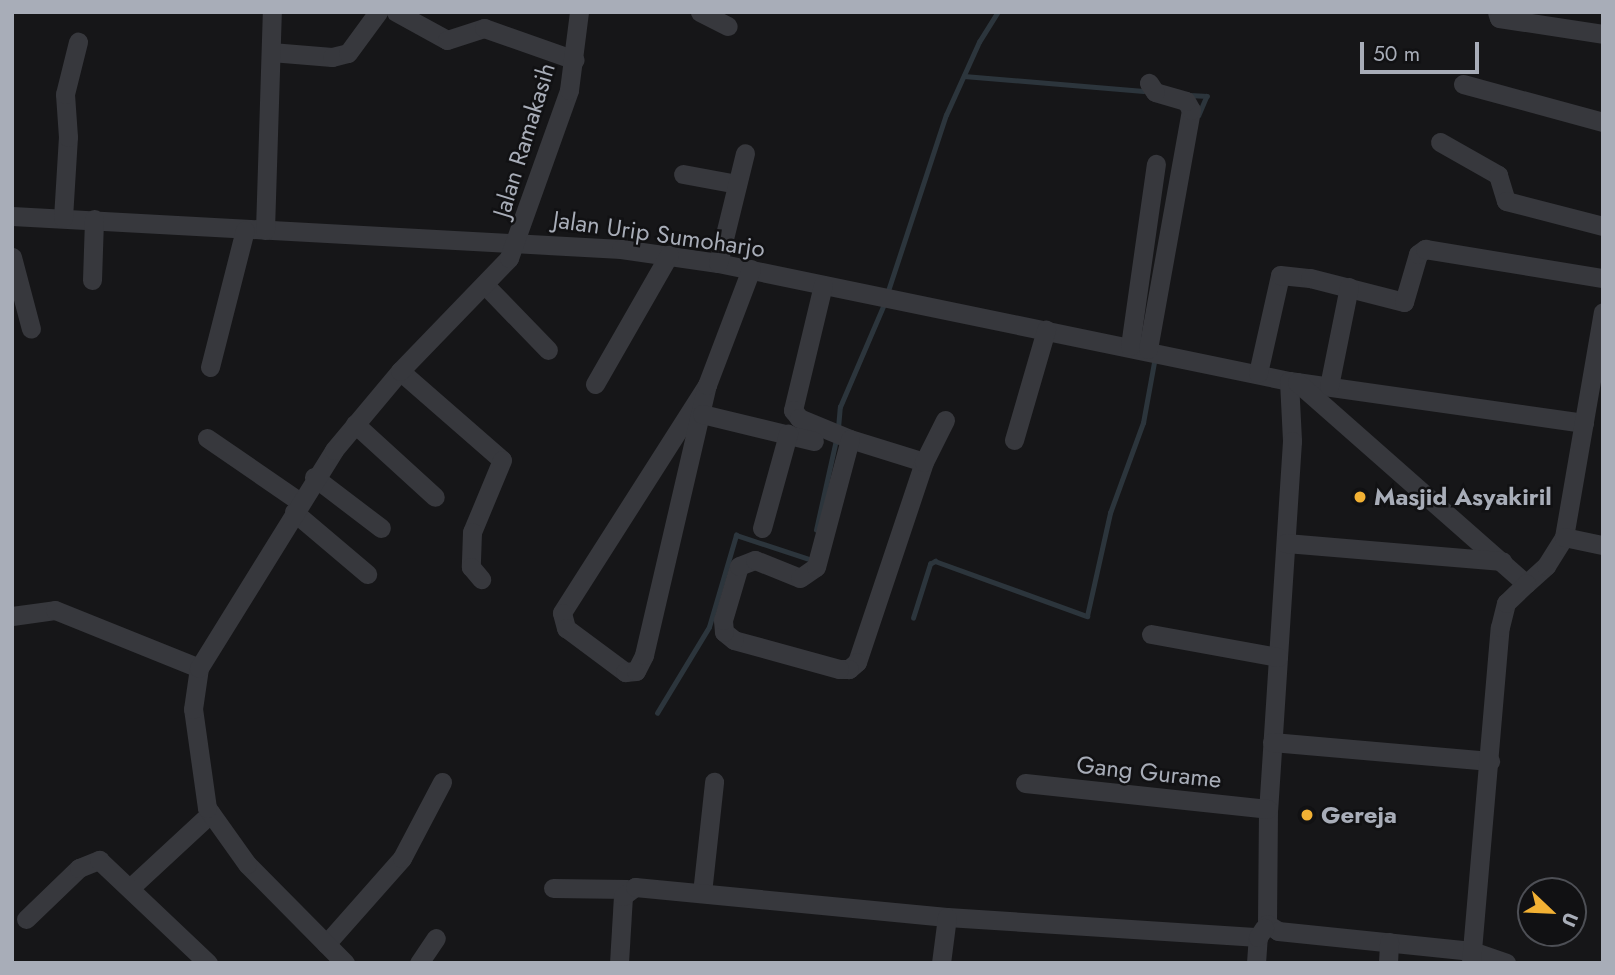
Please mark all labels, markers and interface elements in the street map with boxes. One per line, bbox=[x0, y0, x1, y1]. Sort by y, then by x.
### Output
scale bar bbox=[1363, 28, 1482, 72]
text: 50 m bbox=[1373, 39, 1420, 69]
street label: Jalan Ramakasih bbox=[487, 59, 561, 221]
street label: Jalan Urip Sumoharjo bbox=[551, 205, 767, 263]
place label: Masjid Asyakiril bbox=[1374, 483, 1552, 511]
marker: Masjid Asyakiril bbox=[1352, 489, 1368, 505]
street label: Gang Gurame bbox=[1075, 750, 1223, 794]
place label: Gereja bbox=[1321, 801, 1397, 829]
marker: Gereja bbox=[1299, 807, 1315, 823]
north arrow bbox=[1517, 877, 1587, 947]
text: U bbox=[1555, 908, 1585, 931]

